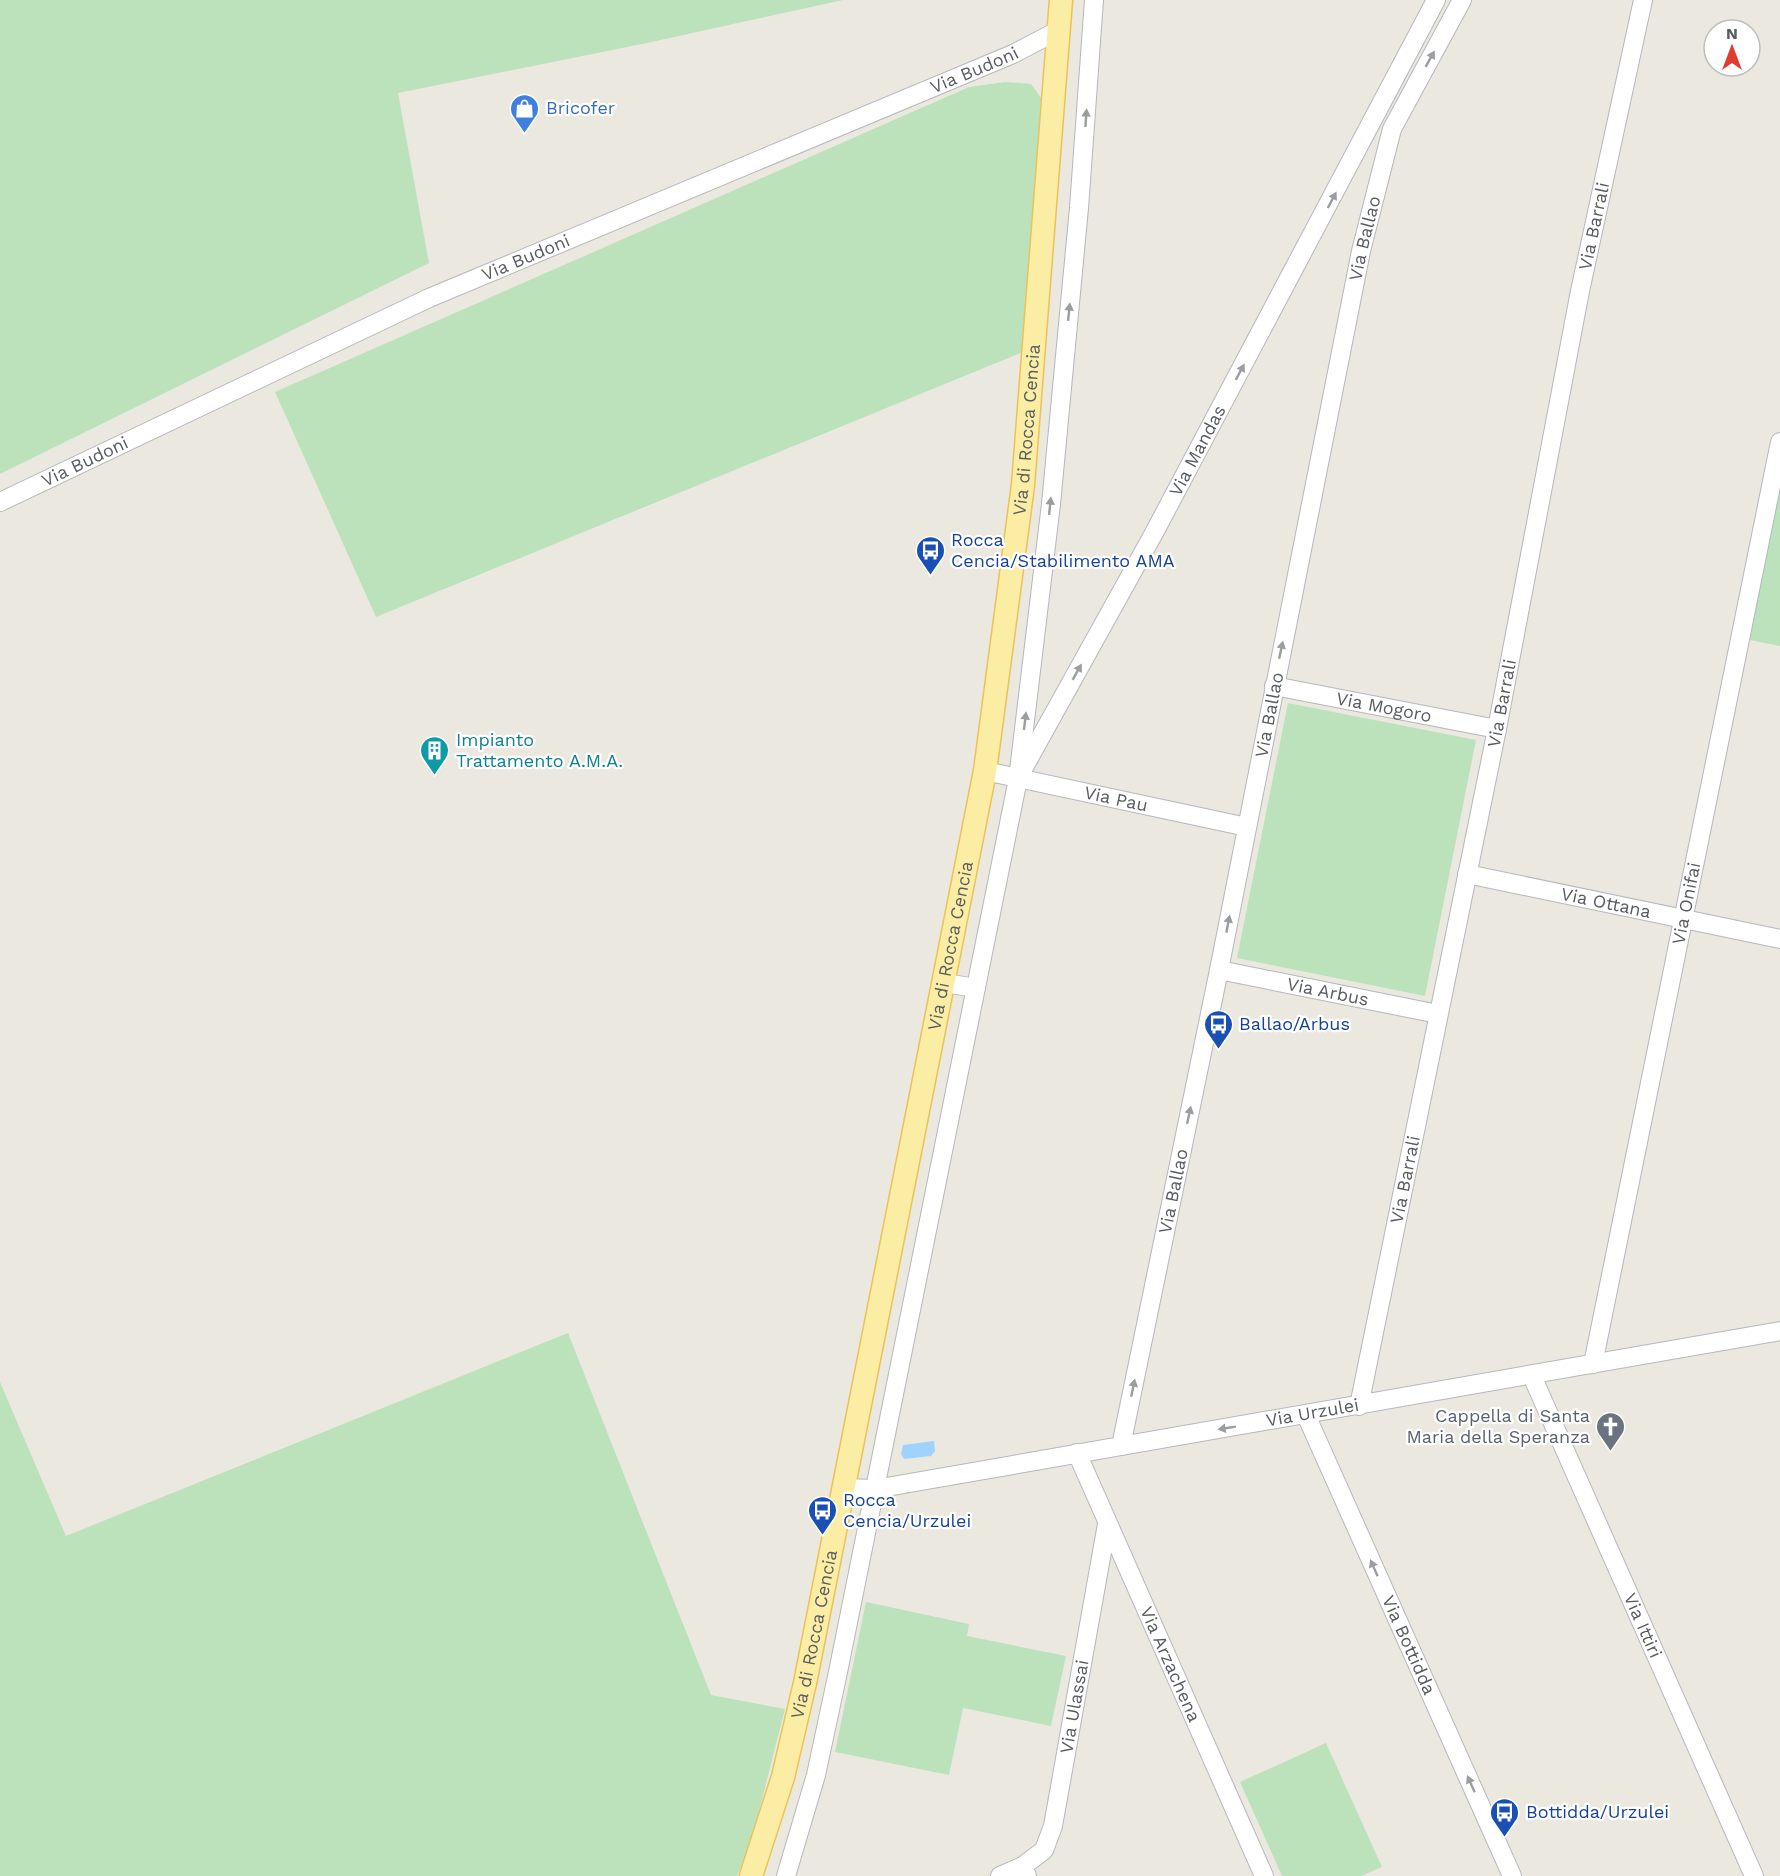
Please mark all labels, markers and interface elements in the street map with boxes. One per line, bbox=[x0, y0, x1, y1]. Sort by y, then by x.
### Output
north arrow bbox=[1702, 18, 1762, 78]
text: N bbox=[1726, 24, 1738, 43]
street label: Via Budoni bbox=[927, 42, 1022, 97]
one-way arrow bbox=[1425, 51, 1435, 68]
shop icon: Bricofer bbox=[509, 92, 541, 134]
place label: Bricofer bbox=[546, 97, 615, 118]
one-way arrow bbox=[1081, 108, 1091, 127]
street label: Via Barrali bbox=[1574, 180, 1613, 272]
one-way arrow bbox=[1327, 191, 1337, 208]
street label: Via Ballao bbox=[1344, 194, 1385, 282]
street label: Via Budoni bbox=[479, 229, 573, 285]
one-way arrow bbox=[1064, 302, 1074, 321]
street label: Via di Rocca Cencia bbox=[1008, 343, 1044, 517]
one-way arrow bbox=[1235, 363, 1245, 380]
street label: Via Mandas bbox=[1164, 401, 1230, 500]
street label: Via Budoni bbox=[38, 432, 131, 491]
one-way arrow bbox=[1045, 496, 1055, 515]
place label: Rocca Cencia/Stabilimento AMA bbox=[951, 529, 1175, 571]
bus stop icon: Rocca Cencia/Stabilimento AMA bbox=[914, 534, 946, 576]
one-way arrow bbox=[1277, 640, 1286, 659]
street label: Via Barrali bbox=[1483, 657, 1520, 749]
one-way arrow bbox=[1072, 663, 1082, 680]
street label: Via Ballao bbox=[1250, 670, 1288, 759]
street label: Via Mogoro bbox=[1335, 687, 1434, 726]
one-way arrow bbox=[1021, 711, 1030, 730]
place label: Impianto Trattamento A.M.A. bbox=[456, 729, 623, 771]
building icon: Impianto Trattamento A.M.A. bbox=[419, 734, 451, 776]
street label: Via Pau bbox=[1082, 781, 1150, 816]
street label: Via di Rocca Cencia bbox=[923, 859, 977, 1032]
street label: Via Onifai bbox=[1667, 860, 1704, 946]
street label: Via Ottana bbox=[1559, 883, 1653, 922]
one-way arrow bbox=[1224, 914, 1233, 933]
street label: Via Arbus bbox=[1285, 973, 1371, 1010]
bus stop icon: Ballao/Arbus bbox=[1202, 1008, 1234, 1050]
place label: Ballao/Arbus bbox=[1239, 1013, 1350, 1034]
one-way arrow bbox=[1185, 1105, 1194, 1124]
street label: Via Barrali bbox=[1385, 1134, 1424, 1225]
street label: Via Ballao bbox=[1154, 1147, 1192, 1236]
one-way arrow bbox=[1129, 1379, 1138, 1398]
street label: Via Urzulei bbox=[1264, 1394, 1360, 1431]
place label: Cappella di Santa Maria della Speranza bbox=[1407, 1405, 1590, 1447]
church icon: Cappella di Santa Maria della Speranza bbox=[1595, 1410, 1627, 1452]
one-way arrow bbox=[1218, 1424, 1237, 1433]
place label: Rocca Cencia/Urzulei bbox=[843, 1489, 971, 1531]
bus stop icon: Rocca Cencia/Urzulei bbox=[806, 1494, 838, 1536]
street label: Via di Rocca Cencia bbox=[786, 1548, 841, 1721]
one-way arrow bbox=[1369, 1559, 1379, 1577]
street label: Via Ittiri bbox=[1620, 1590, 1667, 1661]
street label: Via Bottidda bbox=[1378, 1592, 1441, 1698]
street label: Via Arzachena bbox=[1136, 1603, 1205, 1725]
street label: Via Ulassai bbox=[1055, 1658, 1093, 1755]
one-way arrow bbox=[1467, 1776, 1476, 1793]
bus stop icon: Bottidda/Urzulei bbox=[1489, 1796, 1521, 1838]
place label: Bottidda/Urzulei bbox=[1526, 1801, 1669, 1822]

